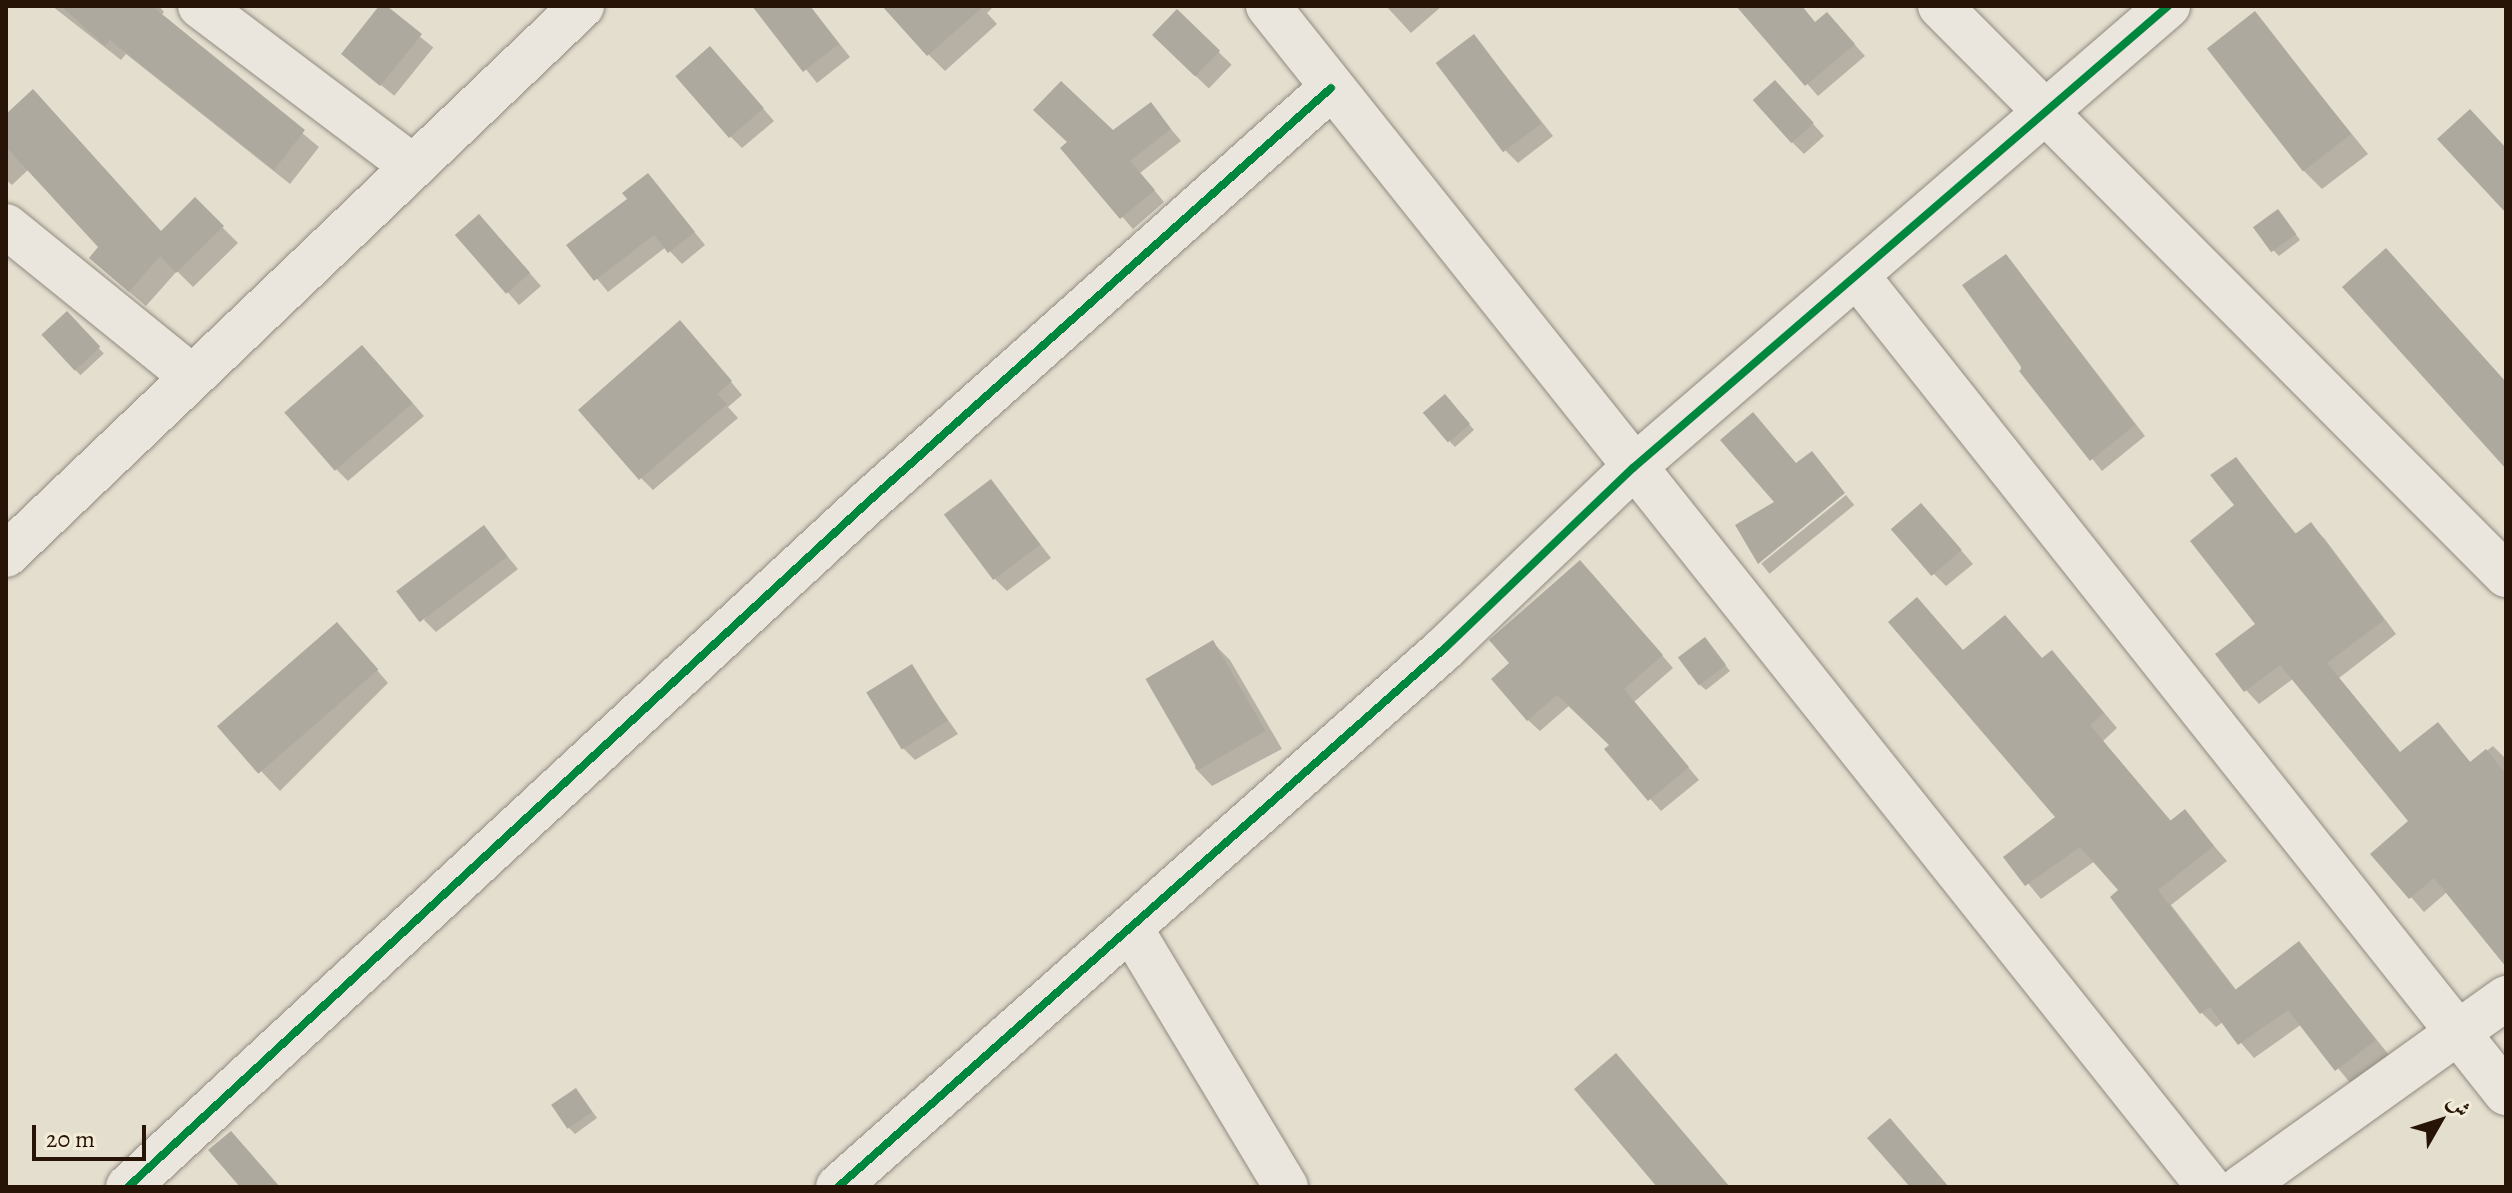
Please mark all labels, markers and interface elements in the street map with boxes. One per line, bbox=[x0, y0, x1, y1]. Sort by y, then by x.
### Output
north arrow bbox=[2400, 1081, 2480, 1161]
text: ش bbox=[2440, 1088, 2477, 1124]
scale bar bbox=[36, 1109, 150, 1159]
text: 20 m bbox=[46, 1123, 95, 1155]

